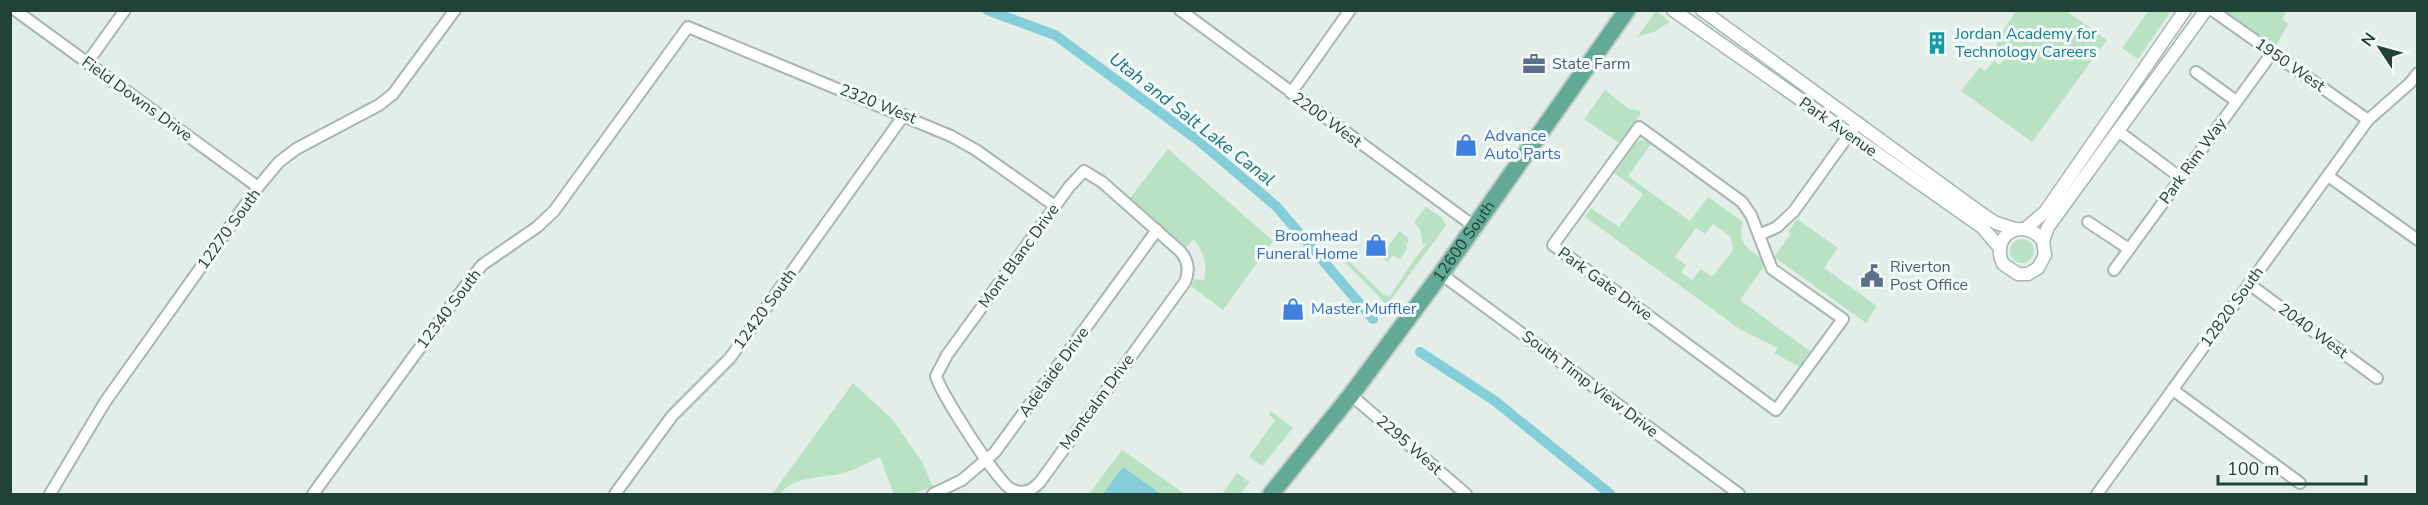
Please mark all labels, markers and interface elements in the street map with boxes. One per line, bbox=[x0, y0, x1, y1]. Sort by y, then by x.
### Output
north arrow bbox=[2350, 18, 2410, 78]
place label: Jordan Academy for Technology Careers bbox=[1954, 23, 2097, 63]
text: N bbox=[2356, 28, 2381, 51]
building icon: Jordan Academy for Technology Careers bbox=[1924, 30, 1950, 56]
street label: 1950 West bbox=[2251, 33, 2330, 97]
water label: Utah and Salt Lake Canal bbox=[1104, 47, 1280, 191]
street label: Field Downs Drive bbox=[77, 51, 197, 147]
office icon: State Farm bbox=[1521, 51, 1547, 77]
place label: State Farm bbox=[1552, 53, 1630, 75]
street label: 2320 West bbox=[836, 79, 920, 130]
street label: 2200 West bbox=[1288, 87, 1367, 153]
street label: Park Avenue bbox=[1795, 92, 1881, 162]
street label: Park Rim Way bbox=[2154, 113, 2232, 209]
place label: Advance Auto Parts bbox=[1484, 125, 1561, 165]
shop icon: Advance Auto Parts bbox=[1453, 132, 1479, 158]
street label: 12270 South bbox=[192, 184, 266, 274]
street label: 12600 South bbox=[1428, 196, 1500, 286]
street label: Mont Blanc Drive bbox=[974, 199, 1064, 313]
place label: Broomhead Funeral Home bbox=[1257, 225, 1358, 265]
shop icon: Broomhead Funeral Home bbox=[1363, 232, 1389, 258]
street label: Park Gate Drive bbox=[1553, 242, 1657, 326]
place label: Riverton Post Office bbox=[1890, 256, 1968, 296]
street label: 12820 South bbox=[2195, 262, 2269, 352]
public building icon: Riverton Post Office bbox=[1859, 263, 1885, 289]
street label: 12420 South bbox=[728, 264, 802, 354]
street label: 12340 South bbox=[412, 265, 486, 353]
shop icon: Master Muffler bbox=[1280, 296, 1306, 322]
place label: Master Muffler bbox=[1311, 298, 1417, 320]
street label: 2040 West bbox=[2274, 298, 2353, 364]
street label: Adelaide Drive bbox=[1014, 323, 1094, 421]
street label: South Timp View Drive bbox=[1517, 325, 1663, 443]
street label: Montcalm Drive bbox=[1055, 350, 1139, 454]
street label: 2295 West bbox=[1371, 410, 1447, 480]
scale bar bbox=[2218, 448, 2366, 486]
text: 100 m bbox=[2227, 457, 2279, 481]

